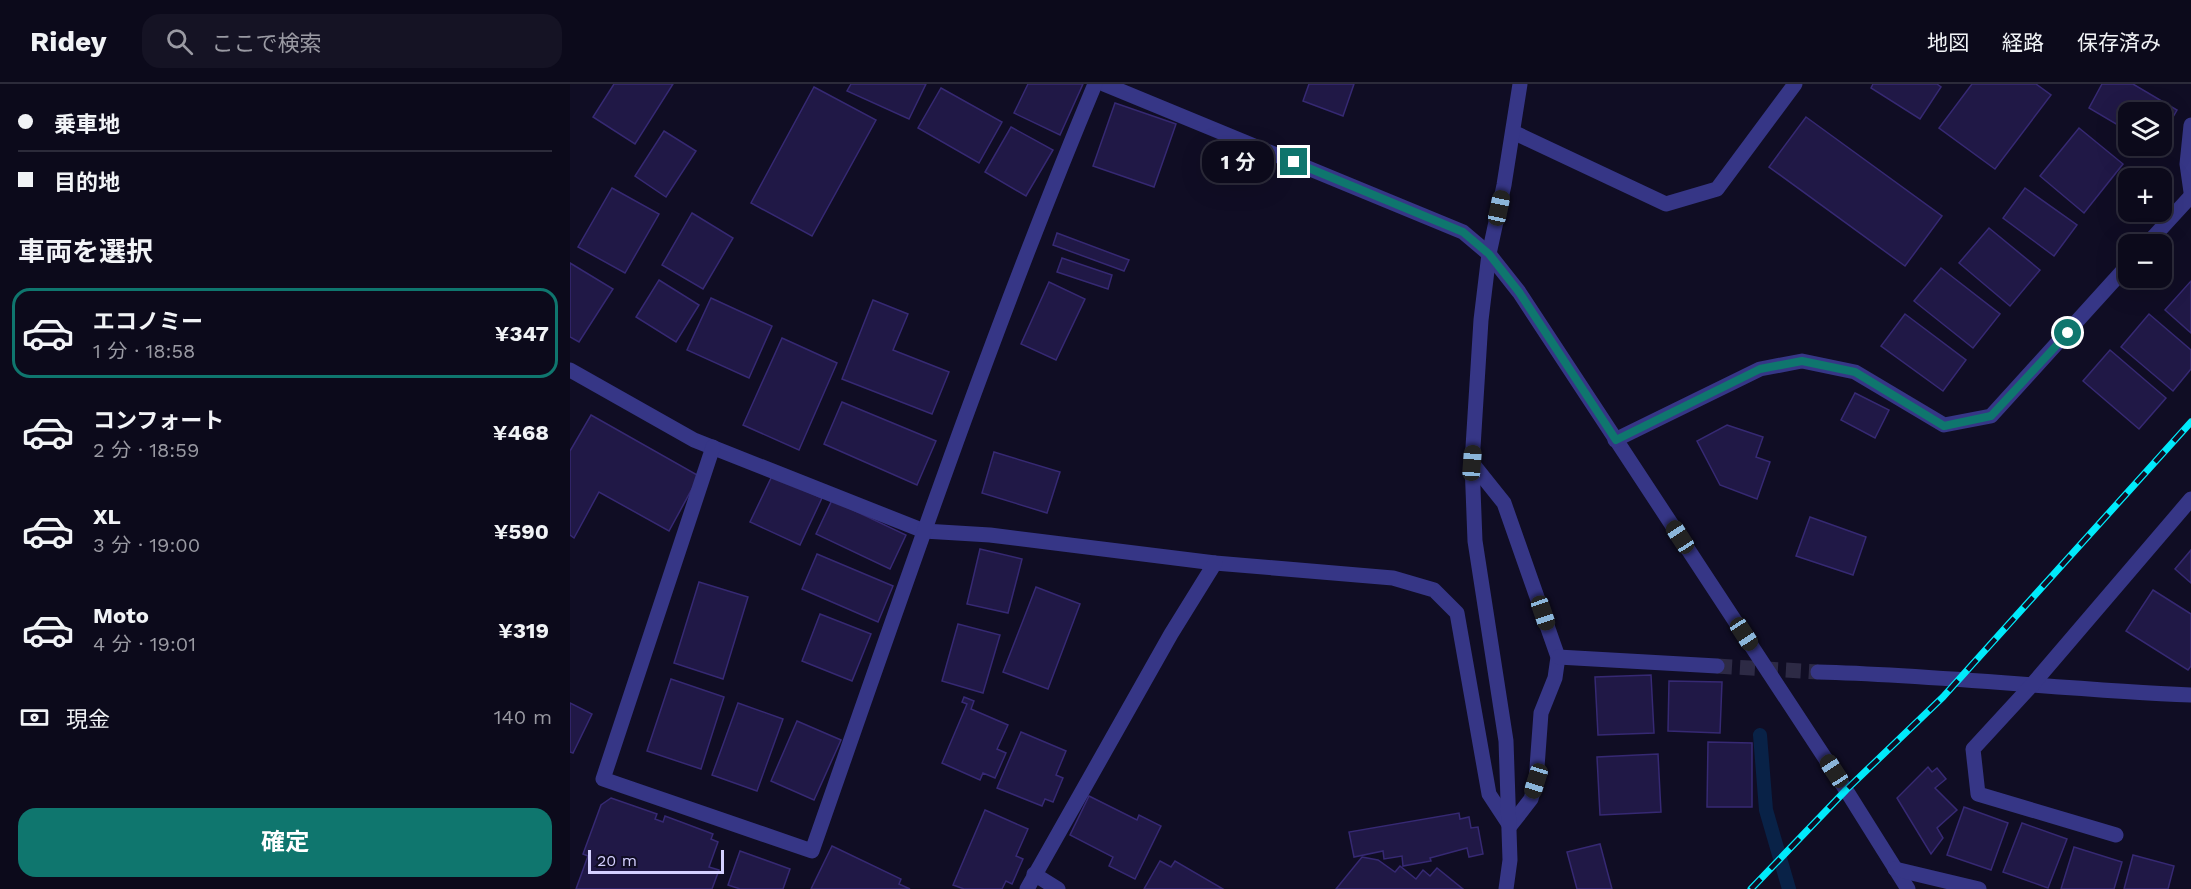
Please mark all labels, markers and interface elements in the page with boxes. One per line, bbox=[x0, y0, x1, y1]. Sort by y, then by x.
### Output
search box bbox=[142, 14, 562, 68]
text: Ridey bbox=[30, 25, 106, 58]
icon: search bbox=[163, 25, 196, 58]
text: 地図 bbox=[1927, 30, 1969, 55]
text: 経路 bbox=[2002, 30, 2044, 55]
text: 保存済み bbox=[2077, 30, 2161, 55]
text: ここで検索 bbox=[211, 31, 321, 56]
map controls bbox=[2118, 102, 2172, 288]
button: layers bbox=[2118, 102, 2172, 156]
text: 乗車地 bbox=[54, 112, 120, 137]
callout: 1 分 bbox=[1201, 141, 1273, 183]
route end bbox=[1280, 148, 1307, 175]
text: 1 分 bbox=[1221, 150, 1255, 174]
button: + bbox=[2118, 168, 2172, 222]
text: 目的地 bbox=[54, 170, 120, 195]
car bbox=[1486, 189, 1512, 227]
button: − bbox=[2118, 234, 2172, 288]
text: 車両を選択 bbox=[18, 236, 153, 268]
icon: car bbox=[21, 306, 75, 360]
text: エコノミー bbox=[93, 309, 203, 334]
route start bbox=[2054, 319, 2081, 346]
text: ¥347 bbox=[495, 321, 549, 346]
text: 1 分 · 18:58 bbox=[93, 339, 195, 363]
icon: car bbox=[21, 405, 75, 459]
text: コンフォート bbox=[93, 408, 224, 433]
text: ¥468 bbox=[493, 420, 549, 445]
text: 2 分 · 18:59 bbox=[93, 438, 199, 462]
car bbox=[1462, 444, 1482, 482]
icon: car bbox=[21, 504, 75, 558]
text: XL bbox=[93, 504, 121, 529]
car bbox=[1663, 517, 1697, 557]
text: ¥590 bbox=[494, 519, 549, 544]
text: 3 分 · 19:00 bbox=[93, 533, 200, 557]
car bbox=[1529, 593, 1557, 633]
icon: car bbox=[21, 603, 75, 657]
text: Moto bbox=[93, 603, 149, 628]
car bbox=[1727, 614, 1761, 654]
text: ¥319 bbox=[498, 618, 549, 643]
text: 4 分 · 19:01 bbox=[93, 632, 196, 656]
icon: cash bbox=[18, 701, 51, 734]
text: 140 m bbox=[494, 705, 552, 729]
text: 現金 bbox=[66, 707, 110, 732]
car bbox=[1817, 751, 1851, 791]
car bbox=[1522, 761, 1550, 801]
button: 確定 bbox=[18, 808, 552, 877]
scale bar bbox=[588, 847, 724, 874]
text: 20 m bbox=[597, 851, 637, 870]

